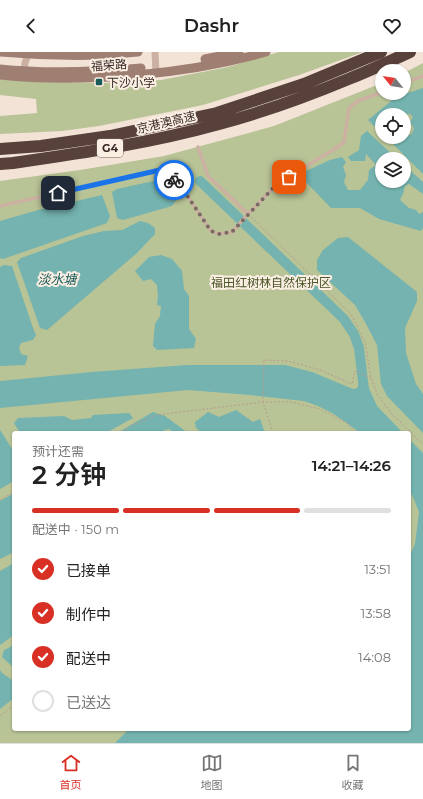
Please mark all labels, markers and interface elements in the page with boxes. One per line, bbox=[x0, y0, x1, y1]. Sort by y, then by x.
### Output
icon: back bbox=[20, 15, 42, 37]
text: Dashr bbox=[184, 15, 239, 37]
icon: heart bbox=[381, 15, 403, 37]
street label: 福荣路 bbox=[91, 56, 127, 74]
north arrow bbox=[375, 64, 411, 100]
map controls bbox=[375, 64, 411, 188]
place label: 下沙小学 bbox=[107, 75, 155, 90]
marker: 下沙小学 bbox=[94, 77, 104, 87]
street label: 京港澳高速 bbox=[135, 108, 197, 136]
button: locate bbox=[375, 108, 411, 144]
road number: G4 bbox=[97, 139, 123, 157]
button: layers bbox=[375, 152, 411, 188]
courier bbox=[154, 160, 194, 200]
pin bbox=[272, 160, 306, 194]
icon: bag bbox=[278, 166, 300, 188]
icon: bike bbox=[163, 169, 185, 191]
pin bbox=[41, 176, 75, 210]
icon: home bbox=[47, 182, 69, 204]
water label: 淡水塘 bbox=[37, 271, 78, 287]
park label: 福田红树林自然保护区 bbox=[211, 275, 331, 290]
text: 预计还需 bbox=[32, 443, 84, 459]
text: 14:21–14:26 bbox=[312, 456, 391, 475]
text: 2 分钟 bbox=[32, 459, 106, 491]
text: 配送中 · 150 m bbox=[32, 521, 119, 537]
icon: check bbox=[32, 558, 54, 580]
text: 已接单 bbox=[66, 561, 111, 580]
text: 13:51 bbox=[364, 561, 391, 577]
icon: check bbox=[32, 602, 54, 624]
text: 制作中 bbox=[66, 605, 111, 624]
text: 13:58 bbox=[361, 605, 391, 621]
icon: check bbox=[32, 646, 54, 668]
text: 配送中 bbox=[66, 649, 111, 668]
text: 14:08 bbox=[358, 649, 391, 665]
text: 已送达 bbox=[66, 693, 111, 712]
tab: 首页 bbox=[60, 752, 82, 792]
tab: 地图 bbox=[201, 752, 223, 792]
tab: 收藏 bbox=[342, 752, 364, 792]

